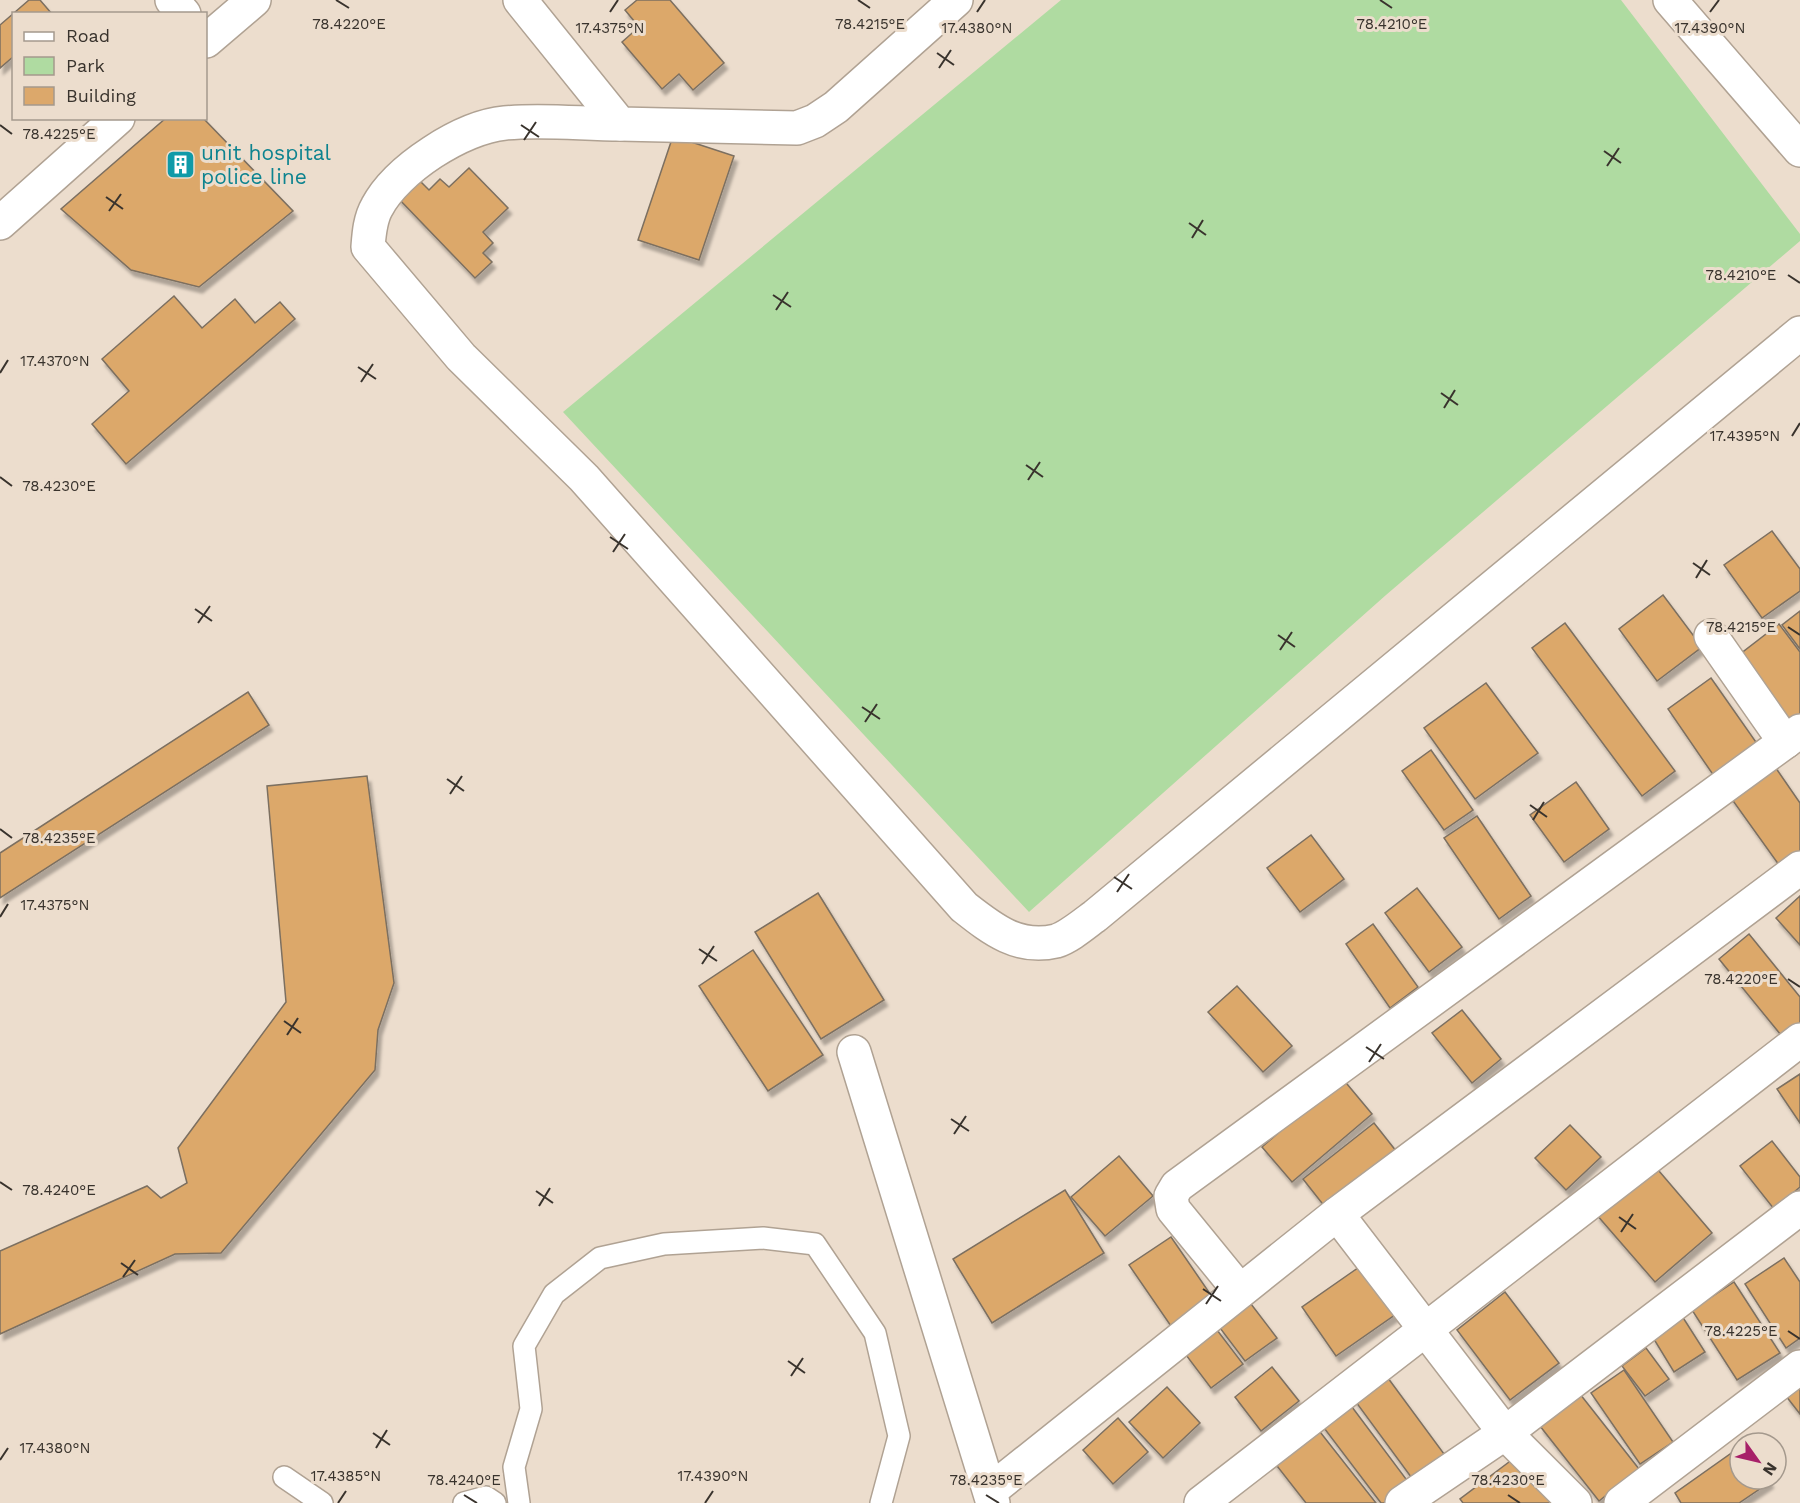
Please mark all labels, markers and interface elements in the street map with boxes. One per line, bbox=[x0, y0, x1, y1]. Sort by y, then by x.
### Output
legend bbox=[12, 12, 207, 120]
text: 78.4220°E bbox=[312, 15, 386, 33]
text: 78.4215°E bbox=[835, 15, 905, 33]
text: 78.4210°E bbox=[1357, 15, 1427, 33]
text: 17.4375°N bbox=[575, 19, 645, 37]
text: 17.4380°N bbox=[941, 19, 1013, 37]
text: 17.4390°N bbox=[1674, 19, 1746, 37]
text: Road bbox=[66, 25, 110, 46]
text: Park bbox=[66, 55, 105, 76]
text: Building bbox=[66, 85, 136, 106]
text: 78.4225°E bbox=[22, 125, 96, 143]
place label: unit hospital police line bbox=[201, 140, 332, 189]
building icon: unit hospital police line bbox=[164, 148, 196, 180]
text: 78.4210°E bbox=[1706, 266, 1776, 284]
text: 17.4370°N bbox=[20, 352, 90, 370]
text: 17.4395°N bbox=[1710, 427, 1780, 445]
text: 78.4230°E bbox=[22, 477, 96, 495]
text: 78.4215°E bbox=[1706, 618, 1776, 636]
text: 78.4235°E bbox=[22, 829, 96, 847]
text: 17.4375°N bbox=[20, 896, 90, 914]
text: 78.4220°E bbox=[1704, 970, 1778, 988]
text: 78.4240°E bbox=[22, 1181, 96, 1199]
text: 78.4225°E bbox=[1704, 1322, 1778, 1340]
north arrow bbox=[1728, 1431, 1788, 1491]
text: 17.4380°N bbox=[19, 1439, 91, 1457]
text: N bbox=[1759, 1459, 1781, 1479]
text: 17.4385°N bbox=[311, 1467, 381, 1485]
text: 17.4390°N bbox=[677, 1467, 749, 1485]
text: 78.4240°E bbox=[427, 1471, 501, 1489]
text: 78.4235°E bbox=[949, 1471, 1023, 1489]
text: 78.4230°E bbox=[1471, 1471, 1545, 1489]

